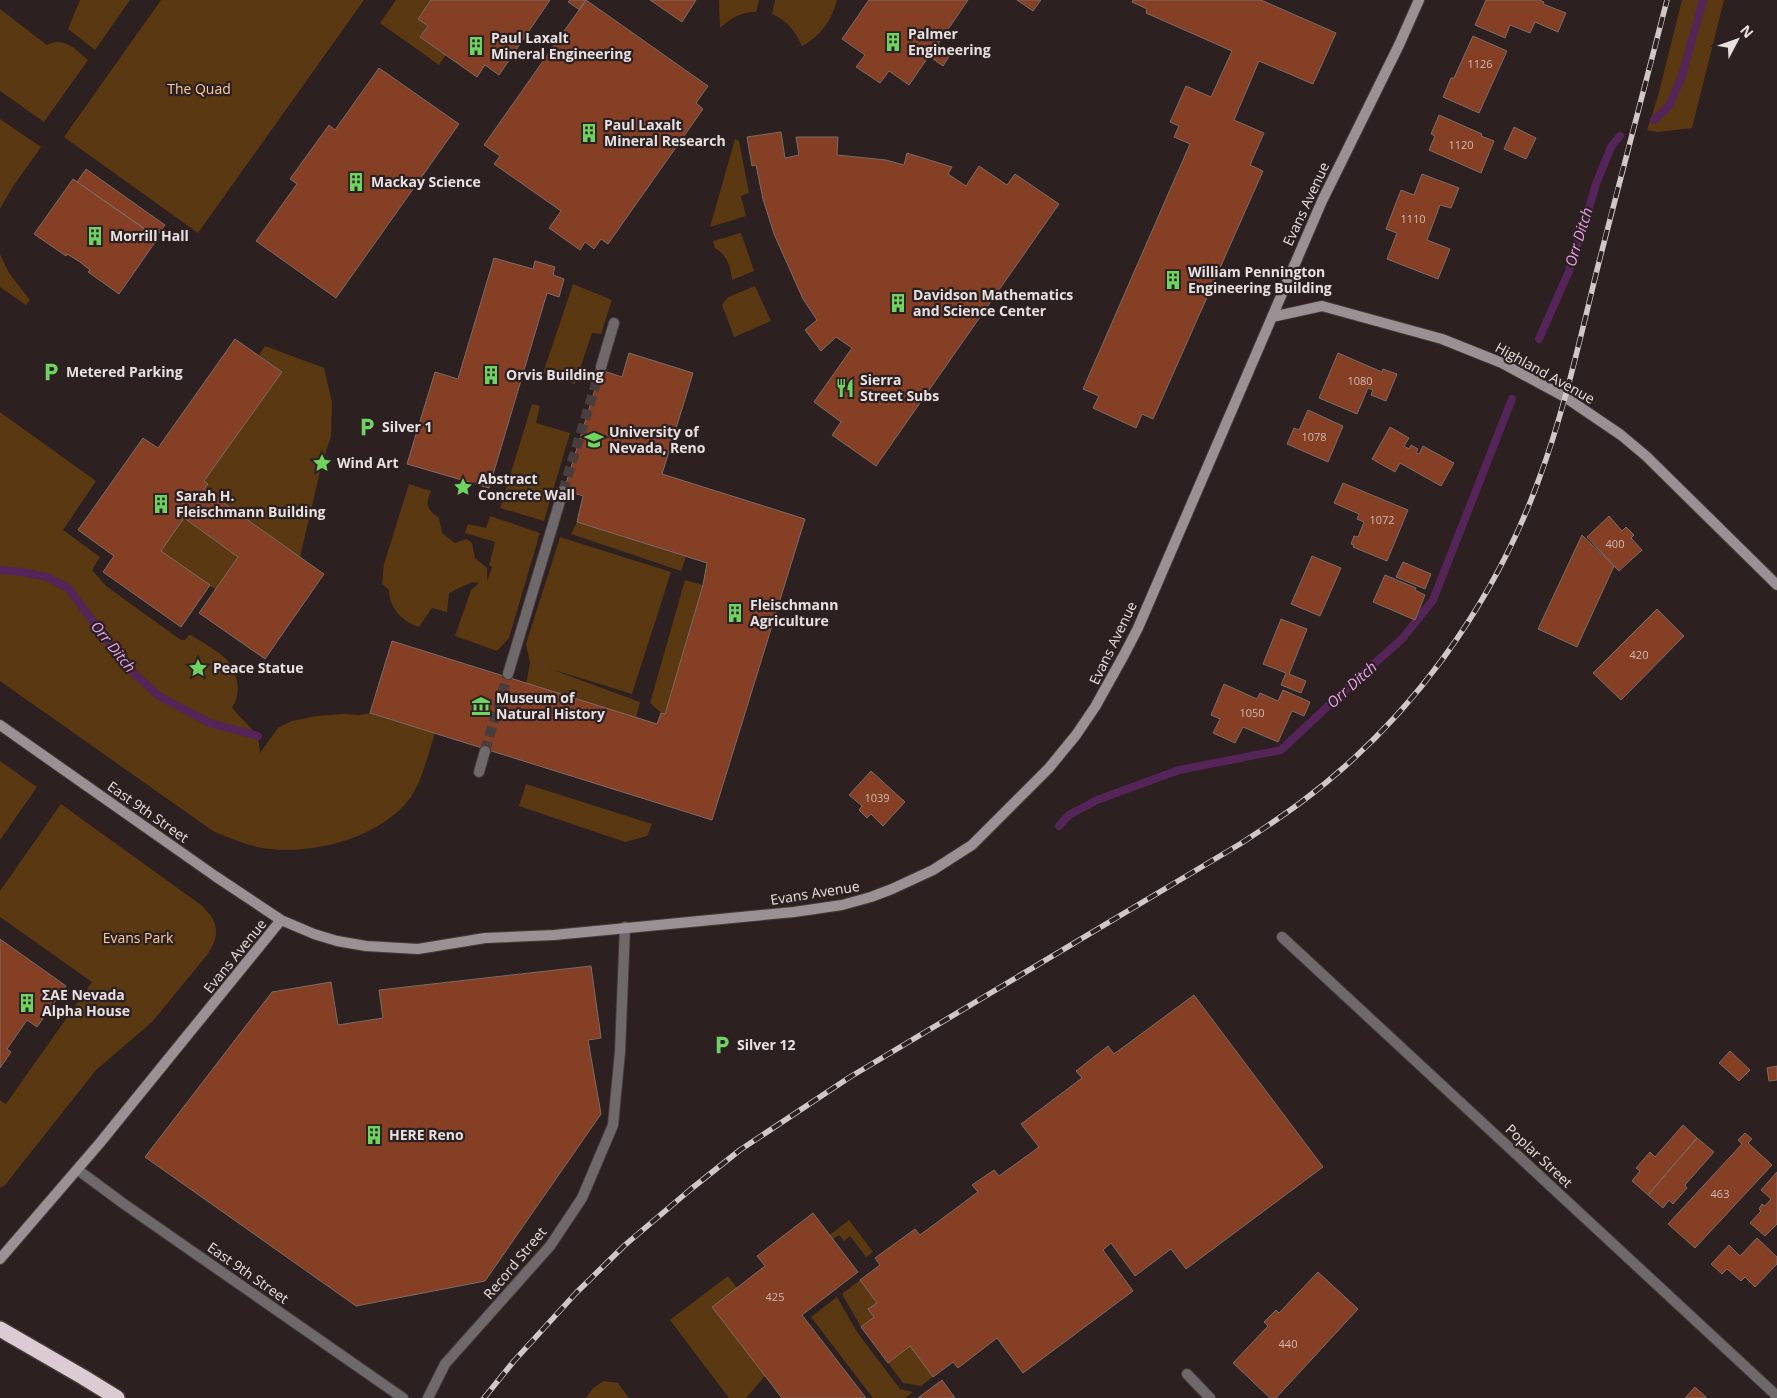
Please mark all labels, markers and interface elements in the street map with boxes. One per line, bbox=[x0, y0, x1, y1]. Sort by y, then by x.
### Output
north arrow bbox=[1712, 15, 1762, 65]
text: N bbox=[1736, 21, 1758, 42]
place label: Palmer Engineering bbox=[908, 24, 991, 59]
place label: Paul Laxalt Mineral Engineering bbox=[491, 28, 631, 63]
building icon: Palmer Engineering bbox=[882, 31, 904, 53]
building icon: Paul Laxalt Mineral Engineering bbox=[465, 35, 487, 57]
house number: 1126 bbox=[1467, 56, 1493, 71]
park label: The Quad bbox=[167, 79, 231, 98]
place label: Paul Laxalt Mineral Research bbox=[604, 115, 726, 150]
building icon: Paul Laxalt Mineral Research bbox=[578, 122, 600, 144]
house number: 1120 bbox=[1448, 137, 1474, 152]
street label: Evans Avenue bbox=[1278, 159, 1333, 249]
building icon: Mackay Science bbox=[345, 171, 367, 193]
place label: Mackay Science bbox=[371, 172, 481, 191]
water label: Orr Ditch bbox=[1560, 205, 1596, 269]
house number: 1110 bbox=[1400, 211, 1426, 226]
building icon: Morrill Hall bbox=[84, 225, 106, 247]
place label: Morrill Hall bbox=[110, 226, 189, 245]
place label: William Pennington Engineering Building bbox=[1188, 262, 1332, 297]
building icon: William Pennington Engineering Building bbox=[1162, 269, 1184, 291]
place label: Davidson Mathematics and Science Center bbox=[913, 285, 1073, 320]
building icon: Davidson Mathematics and Science Center bbox=[887, 292, 909, 314]
street label: Highland Avenue bbox=[1492, 337, 1598, 408]
parking icon: Metered Parking bbox=[40, 361, 62, 383]
place label: Metered Parking bbox=[66, 362, 183, 381]
building icon: Orvis Building bbox=[480, 364, 502, 386]
place label: Orvis Building bbox=[506, 365, 604, 384]
place label: Sierra Street Subs bbox=[860, 370, 939, 405]
house number: 1080 bbox=[1347, 373, 1373, 388]
restaurant icon: Sierra Street Subs bbox=[834, 377, 856, 399]
parking icon: Silver 1 bbox=[356, 416, 378, 438]
place label: Silver 1 bbox=[382, 417, 433, 436]
place label: University of Nevada, Reno bbox=[609, 422, 706, 457]
school or university icon: University of Nevada, Reno bbox=[583, 429, 605, 451]
house number: 1078 bbox=[1301, 429, 1327, 444]
place icon: Wind Art bbox=[311, 452, 333, 474]
place label: Wind Art bbox=[337, 453, 399, 472]
place label: Abstract Concrete Wall bbox=[478, 469, 575, 504]
place icon: Abstract Concrete Wall bbox=[452, 476, 474, 498]
place label: Sarah H. Fleischmann Building bbox=[176, 486, 326, 521]
building icon: Sarah H. Fleischmann Building bbox=[150, 493, 172, 515]
house number: 1072 bbox=[1369, 512, 1395, 527]
house number: 400 bbox=[1606, 536, 1624, 551]
place label: Fleischmann Agriculture bbox=[750, 595, 838, 630]
street label: Evans Avenue bbox=[1084, 598, 1141, 687]
building icon: Fleischmann Agriculture bbox=[724, 602, 746, 624]
water label: Orr Ditch bbox=[87, 616, 141, 676]
house number: 420 bbox=[1630, 647, 1648, 662]
place icon: Peace Statue bbox=[187, 657, 209, 679]
water label: Orr Ditch bbox=[1322, 657, 1381, 712]
place label: Peace Statue bbox=[213, 658, 303, 677]
place label: Museum of Natural History bbox=[496, 688, 605, 723]
museum icon: Museum of Natural History bbox=[470, 695, 492, 717]
house number: 1050 bbox=[1239, 705, 1265, 720]
street label: East 9th Street bbox=[104, 777, 193, 847]
house number: 1039 bbox=[864, 790, 890, 805]
street label: Evans Avenue bbox=[769, 876, 861, 909]
street label: Evans Avenue bbox=[199, 915, 270, 997]
park label: Evans Park bbox=[103, 928, 174, 947]
place label: ΣΑΕ Nevada Alpha House bbox=[42, 985, 130, 1020]
building icon: ΣΑΕ Nevada Alpha House bbox=[16, 992, 38, 1014]
parking icon: Silver 12 bbox=[711, 1034, 733, 1056]
place label: Silver 12 bbox=[737, 1035, 796, 1054]
street label: Poplar Street bbox=[1502, 1120, 1577, 1192]
building icon: HERE Reno bbox=[363, 1124, 385, 1146]
place label: HERE Reno bbox=[389, 1125, 464, 1144]
house number: 463 bbox=[1711, 1186, 1729, 1201]
street label: Record Street bbox=[479, 1223, 550, 1303]
street label: East 9th Street bbox=[204, 1238, 293, 1308]
house number: 425 bbox=[766, 1289, 784, 1304]
house number: 440 bbox=[1279, 1336, 1297, 1351]

